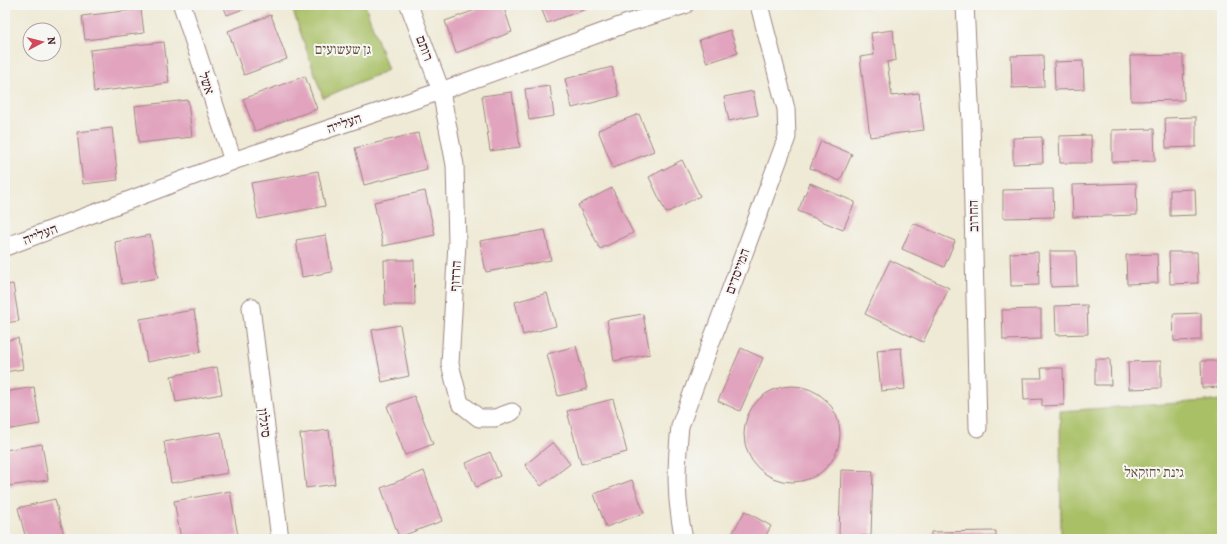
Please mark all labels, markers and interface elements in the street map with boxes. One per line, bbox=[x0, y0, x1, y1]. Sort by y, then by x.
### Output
north arrow bbox=[22, 22, 62, 62]
street label: רותם bbox=[411, 33, 438, 64]
text: N bbox=[43, 36, 59, 46]
park label: גן שעשועים bbox=[315, 40, 371, 59]
street label: אשל bbox=[194, 69, 219, 97]
street label: העלייה bbox=[324, 109, 364, 138]
street label: החרוב bbox=[964, 200, 983, 232]
street label: העלייה bbox=[20, 219, 60, 250]
street label: המייסדים bbox=[720, 246, 754, 297]
street label: הרדוף bbox=[445, 260, 466, 292]
street label: סיגלון bbox=[253, 407, 276, 439]
park label: גינת יחזקאל bbox=[1124, 463, 1184, 482]

